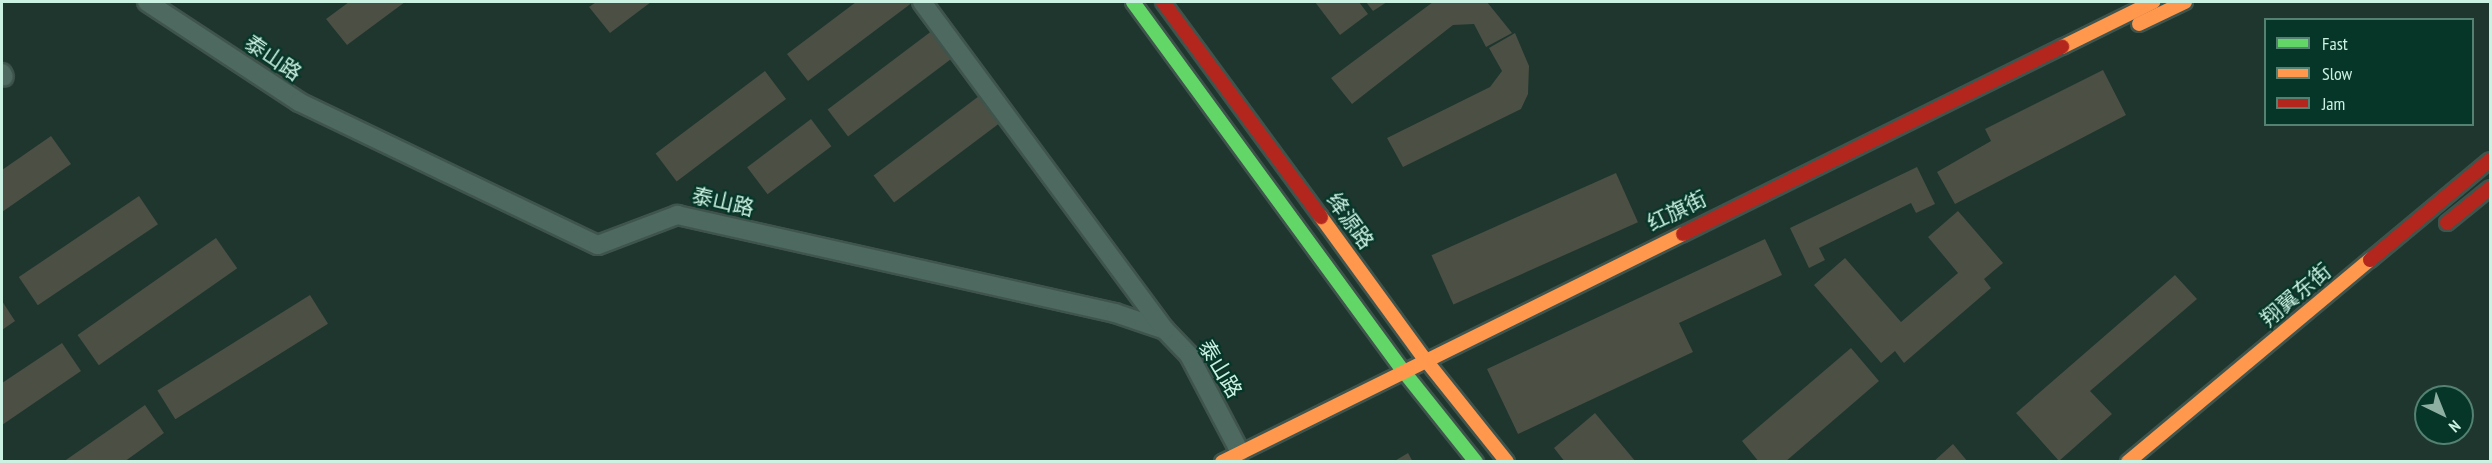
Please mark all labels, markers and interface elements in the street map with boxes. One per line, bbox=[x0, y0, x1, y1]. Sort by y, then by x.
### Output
legend bbox=[2264, 18, 2474, 126]
street label: 泰山路 bbox=[240, 30, 306, 86]
text: Fast bbox=[2322, 32, 2348, 55]
text: Slow bbox=[2322, 62, 2352, 85]
text: Jam bbox=[2322, 92, 2345, 115]
street label: 泰山路 bbox=[689, 183, 757, 221]
street label: 红旗街 bbox=[1643, 186, 1711, 236]
street label: 绛源路 bbox=[1321, 188, 1379, 254]
street label: 翔翼东街 bbox=[2256, 258, 2336, 332]
street label: 泰山路 bbox=[1193, 336, 1247, 402]
north arrow bbox=[2414, 385, 2474, 445]
text: N bbox=[2445, 416, 2465, 437]

